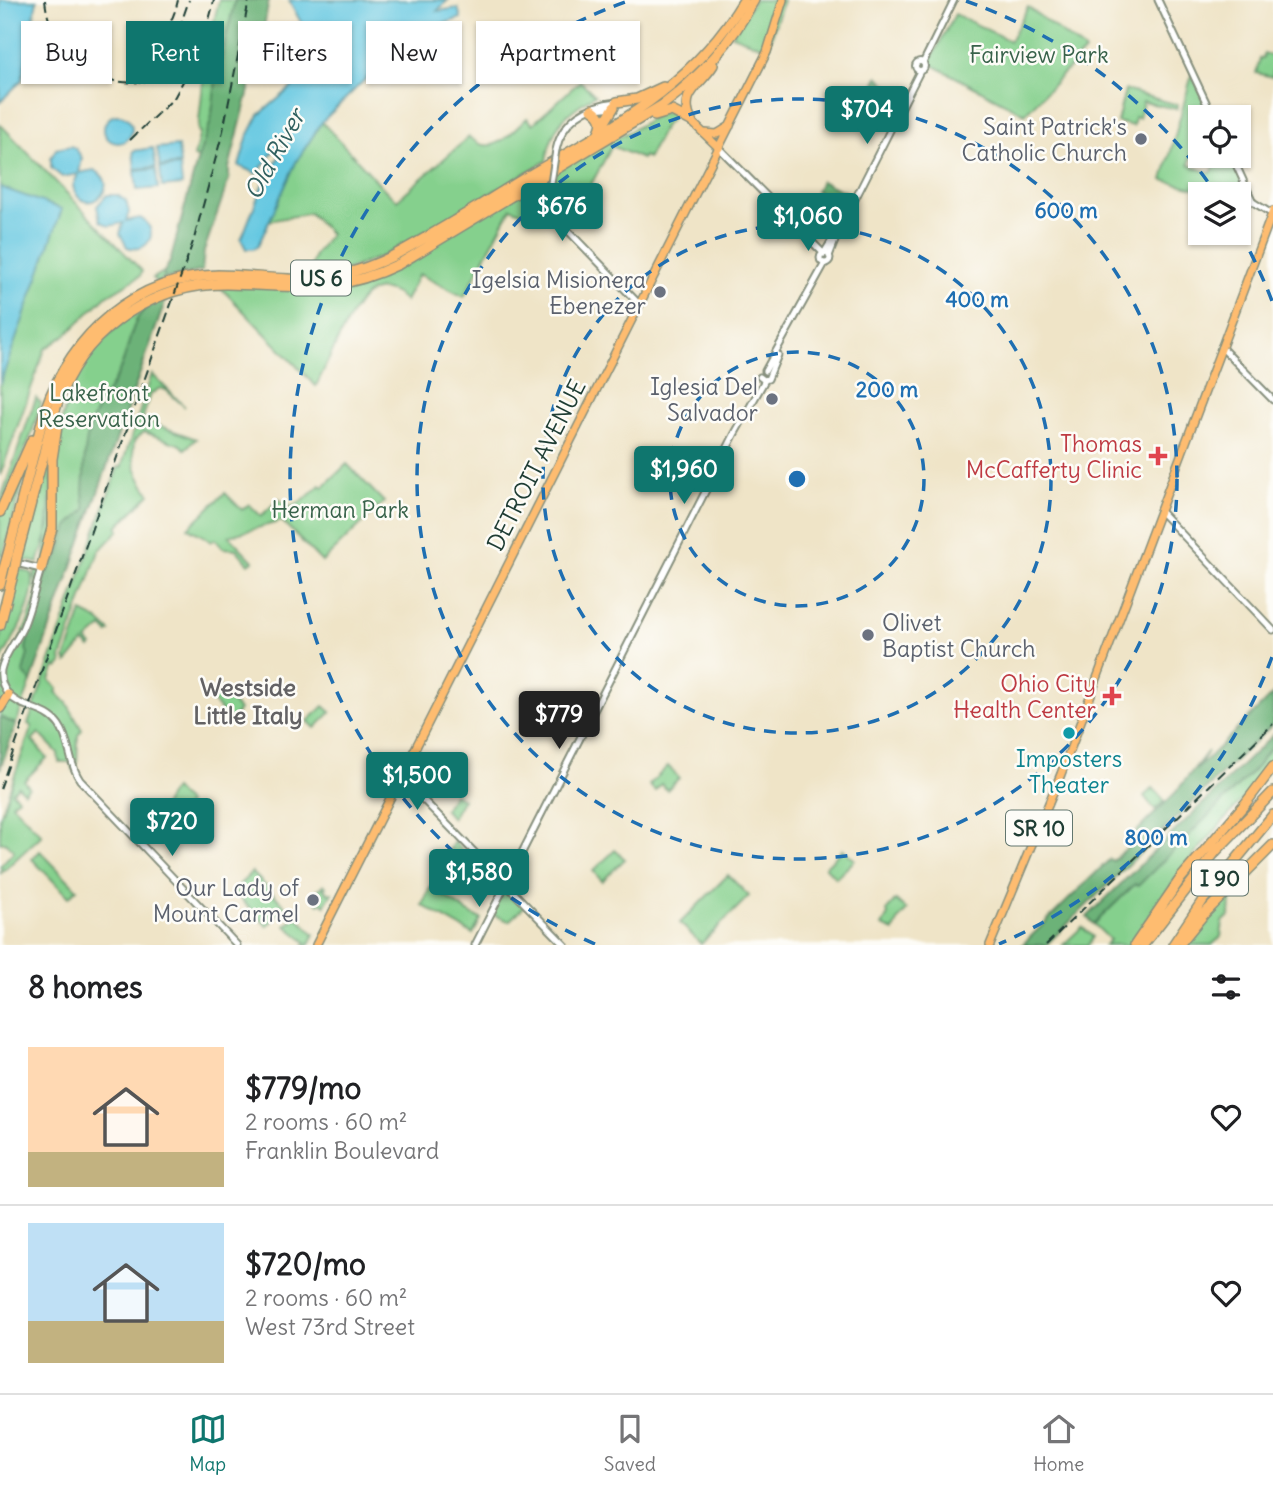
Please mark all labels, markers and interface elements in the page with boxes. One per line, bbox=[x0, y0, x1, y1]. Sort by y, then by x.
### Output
chip: Buy bbox=[21, 21, 112, 84]
chip: Rent bbox=[126, 21, 224, 84]
chip: Filters bbox=[238, 21, 352, 84]
chip: New bbox=[366, 21, 462, 84]
chip: Apartment bbox=[476, 21, 640, 84]
park label: Fairview Park bbox=[969, 40, 1109, 69]
pin: $704 bbox=[826, 86, 908, 146]
text: $704 bbox=[841, 94, 893, 123]
water label: Old River bbox=[237, 101, 313, 204]
map controls bbox=[1188, 105, 1251, 245]
button: locate bbox=[1188, 105, 1251, 168]
place label: Saint Patrick's Catholic Church bbox=[962, 112, 1127, 167]
marker: Saint Patrick's Catholic Church bbox=[1133, 131, 1149, 147]
button: layers bbox=[1188, 182, 1251, 245]
pin: $676 bbox=[521, 184, 603, 243]
text: $676 bbox=[537, 191, 587, 220]
pin: $1,060 bbox=[751, 194, 865, 253]
text: 600 m bbox=[1034, 197, 1098, 224]
text: $1,060 bbox=[773, 201, 843, 230]
road number: US 6 bbox=[291, 260, 351, 296]
place label: Igelsia Misionera Ebenezer bbox=[472, 265, 647, 320]
marker: Igelsia Misionera Ebenezer bbox=[652, 284, 668, 300]
text: 400 m bbox=[945, 286, 1009, 313]
place label: Iglesia Del Salvador bbox=[650, 372, 759, 427]
street label: DETROIT AVENUE bbox=[480, 374, 592, 556]
text: 200 m bbox=[856, 376, 919, 403]
park label: Lakefront Reservation bbox=[38, 378, 160, 433]
marker: Iglesia Del Salvador bbox=[764, 391, 780, 407]
place label: Thomas McCafferty Clinic bbox=[966, 429, 1142, 484]
marker: Thomas McCafferty Clinic bbox=[1148, 446, 1168, 466]
pin: $1,960 bbox=[627, 447, 741, 506]
text: $1,960 bbox=[650, 454, 718, 483]
centre of rings bbox=[785, 467, 809, 491]
park label: Herman Park bbox=[271, 495, 409, 524]
place label: Olivet Baptist Church bbox=[882, 608, 1036, 663]
marker: Olivet Baptist Church bbox=[860, 627, 876, 643]
place label: Ohio City Health Center bbox=[953, 669, 1097, 724]
district label: Westside Little Italy bbox=[193, 672, 303, 730]
marker: Ohio City Health Center bbox=[1102, 686, 1122, 706]
pin: $779 bbox=[518, 692, 600, 751]
text: $779 bbox=[535, 699, 583, 728]
marker: Imposters Theater bbox=[1061, 725, 1077, 741]
place label: Imposters Theater bbox=[1016, 744, 1122, 799]
pin: $1,500 bbox=[360, 752, 474, 812]
text: $1,500 bbox=[382, 760, 452, 789]
pin: $720 bbox=[131, 798, 213, 858]
text: $720 bbox=[146, 806, 198, 835]
road number: SR 10 bbox=[1006, 810, 1072, 846]
text: 800 m bbox=[1124, 824, 1188, 851]
pin: $1,580 bbox=[422, 850, 536, 909]
text: $1,580 bbox=[445, 857, 513, 886]
road number: I 90 bbox=[1192, 860, 1248, 896]
place label: Our Lady of Mount Carmel bbox=[153, 873, 299, 928]
marker: Our Lady of Mount Carmel bbox=[305, 892, 321, 908]
text: 8 homes bbox=[28, 968, 143, 1006]
icon: filters bbox=[1207, 968, 1245, 1006]
text: $779/mo bbox=[245, 1069, 361, 1107]
icon: home bbox=[84, 1075, 168, 1159]
icon: heart bbox=[1207, 1098, 1245, 1136]
text: 2 rooms · 60 m² bbox=[245, 1107, 407, 1136]
text: Franklin Boulevard bbox=[245, 1136, 439, 1165]
text: $720/mo bbox=[245, 1245, 366, 1283]
icon: home bbox=[84, 1251, 168, 1335]
icon: heart bbox=[1207, 1274, 1245, 1312]
text: 2 rooms · 60 m² bbox=[245, 1283, 407, 1312]
text: West 73rd Street bbox=[245, 1312, 415, 1341]
tab: Map bbox=[189, 1410, 227, 1476]
tab: Saved bbox=[604, 1410, 656, 1476]
tab: Home bbox=[1033, 1410, 1084, 1476]

